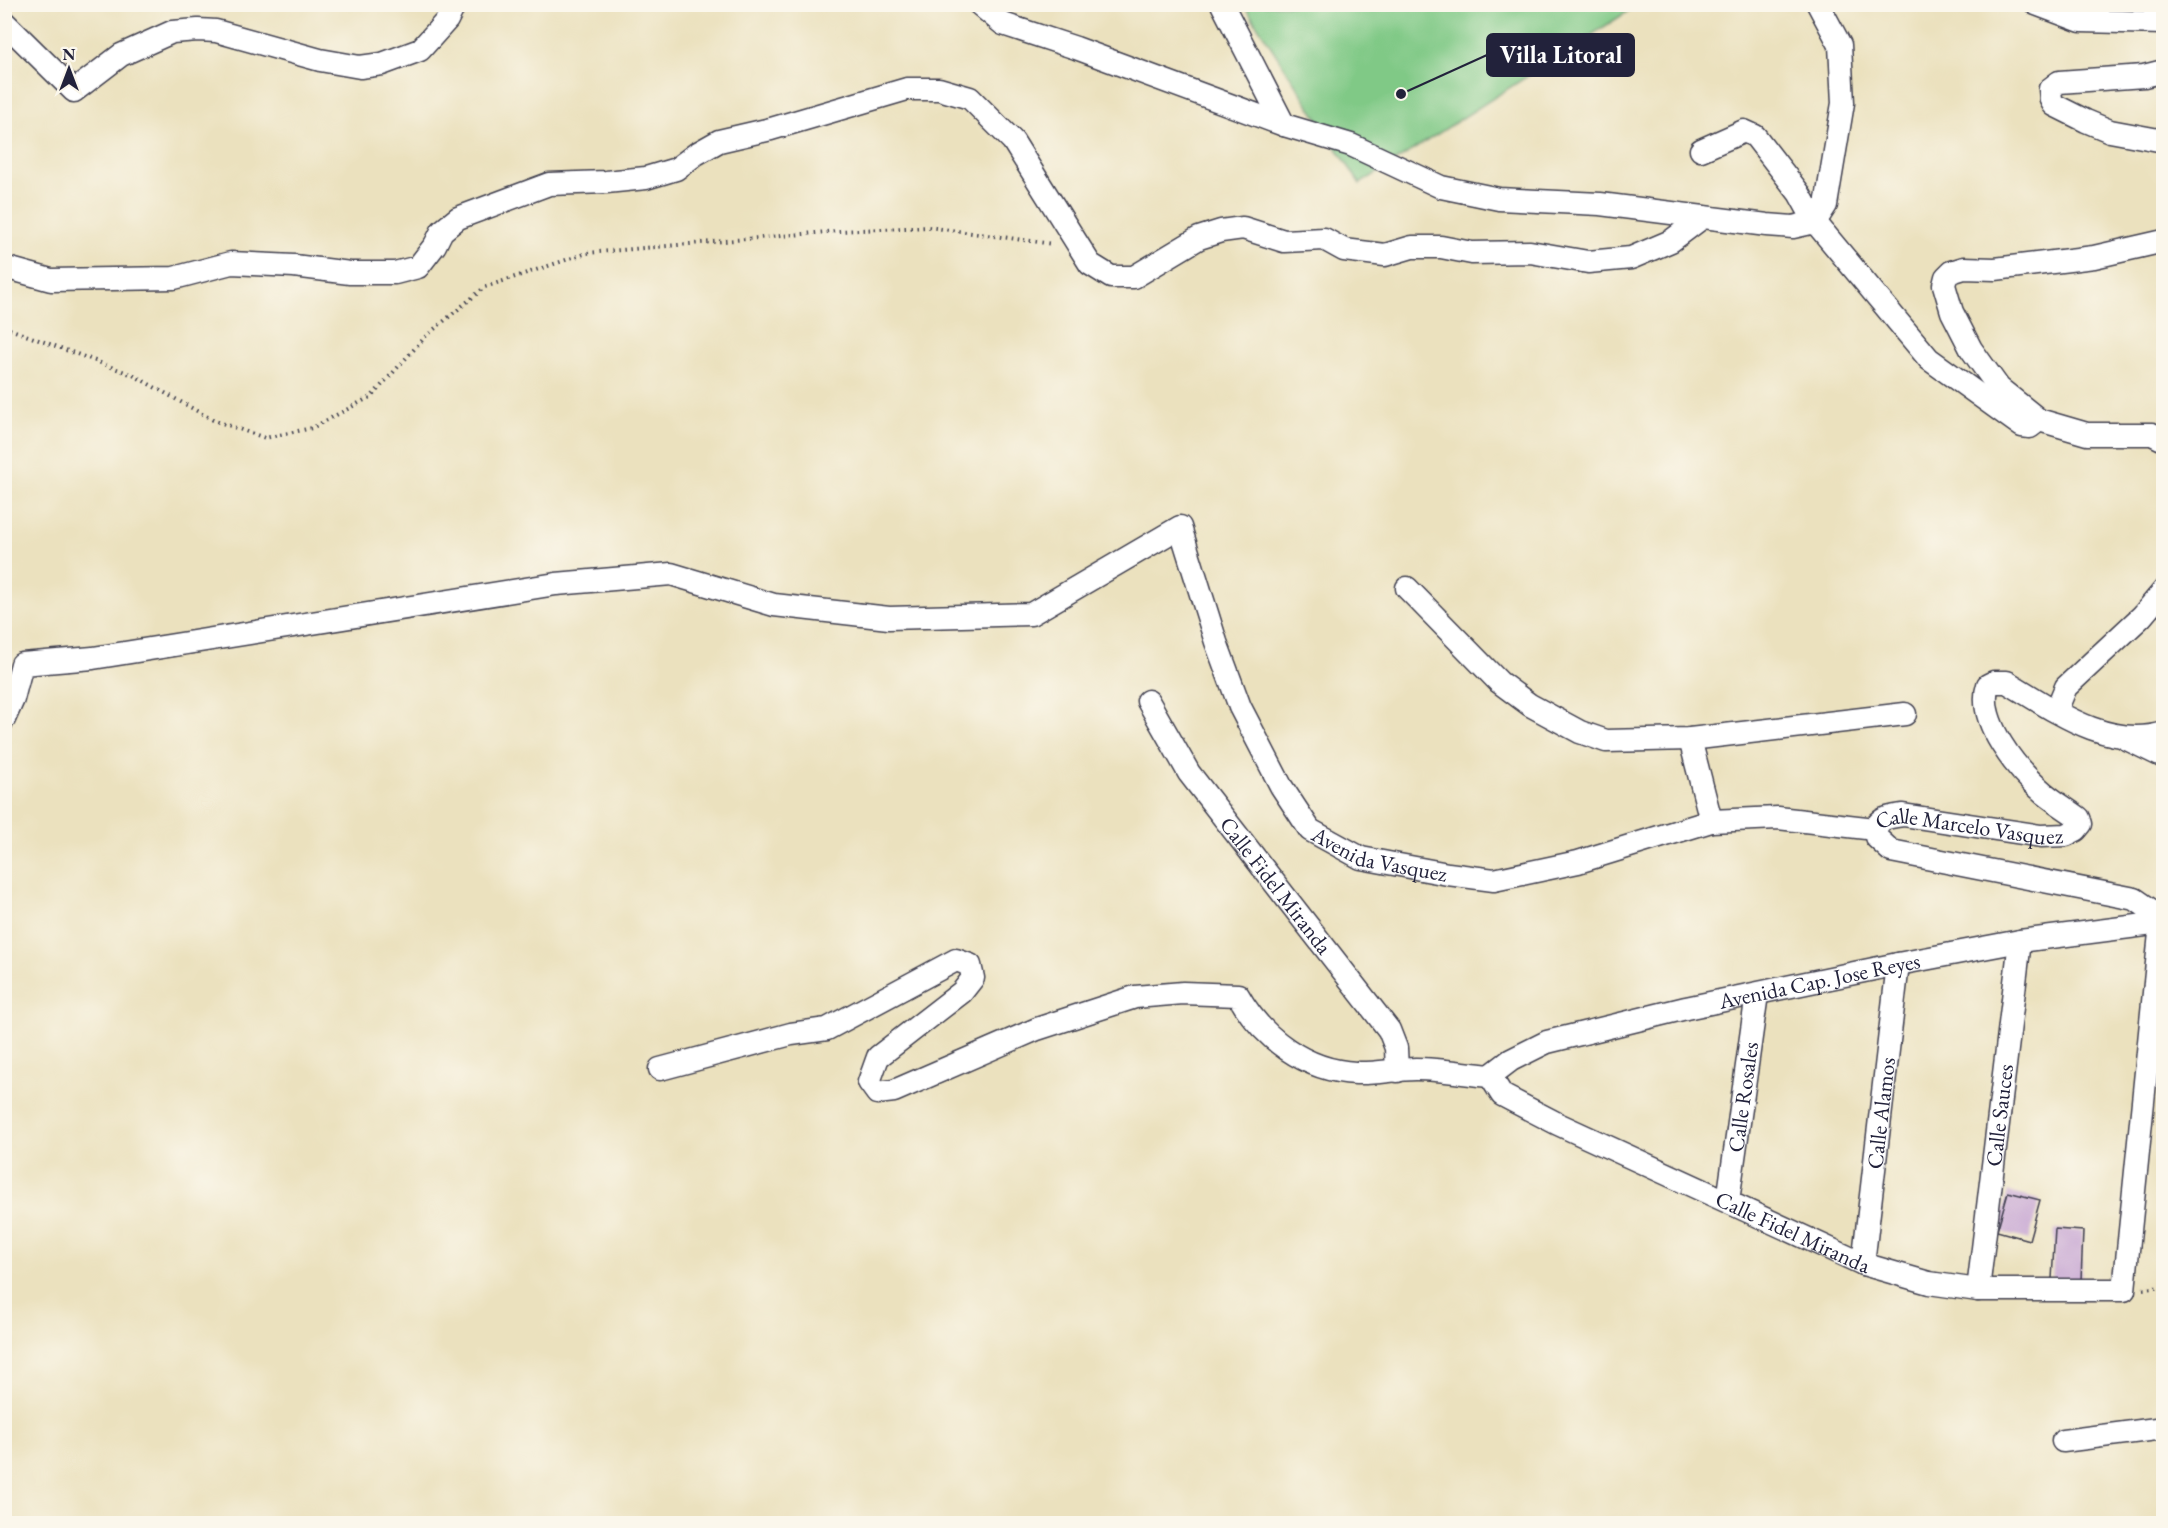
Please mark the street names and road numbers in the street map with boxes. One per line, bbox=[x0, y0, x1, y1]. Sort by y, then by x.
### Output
street label: Calle Marcelo Vasquez bbox=[1869, 800, 2064, 851]
street label: Calle Fidel Miranda bbox=[1214, 810, 1339, 960]
street label: Avenida Vasquez bbox=[1306, 819, 1450, 888]
street label: Avenida Cap. Jose Reyes bbox=[1715, 946, 1923, 1016]
street label: Calle Rosales bbox=[1720, 1040, 1765, 1154]
street label: Calle Alamos bbox=[1860, 1056, 1902, 1171]
street label: Calle Sauces bbox=[1978, 1062, 2020, 1168]
street label: Calle Fidel Miranda bbox=[1711, 1184, 1873, 1280]

